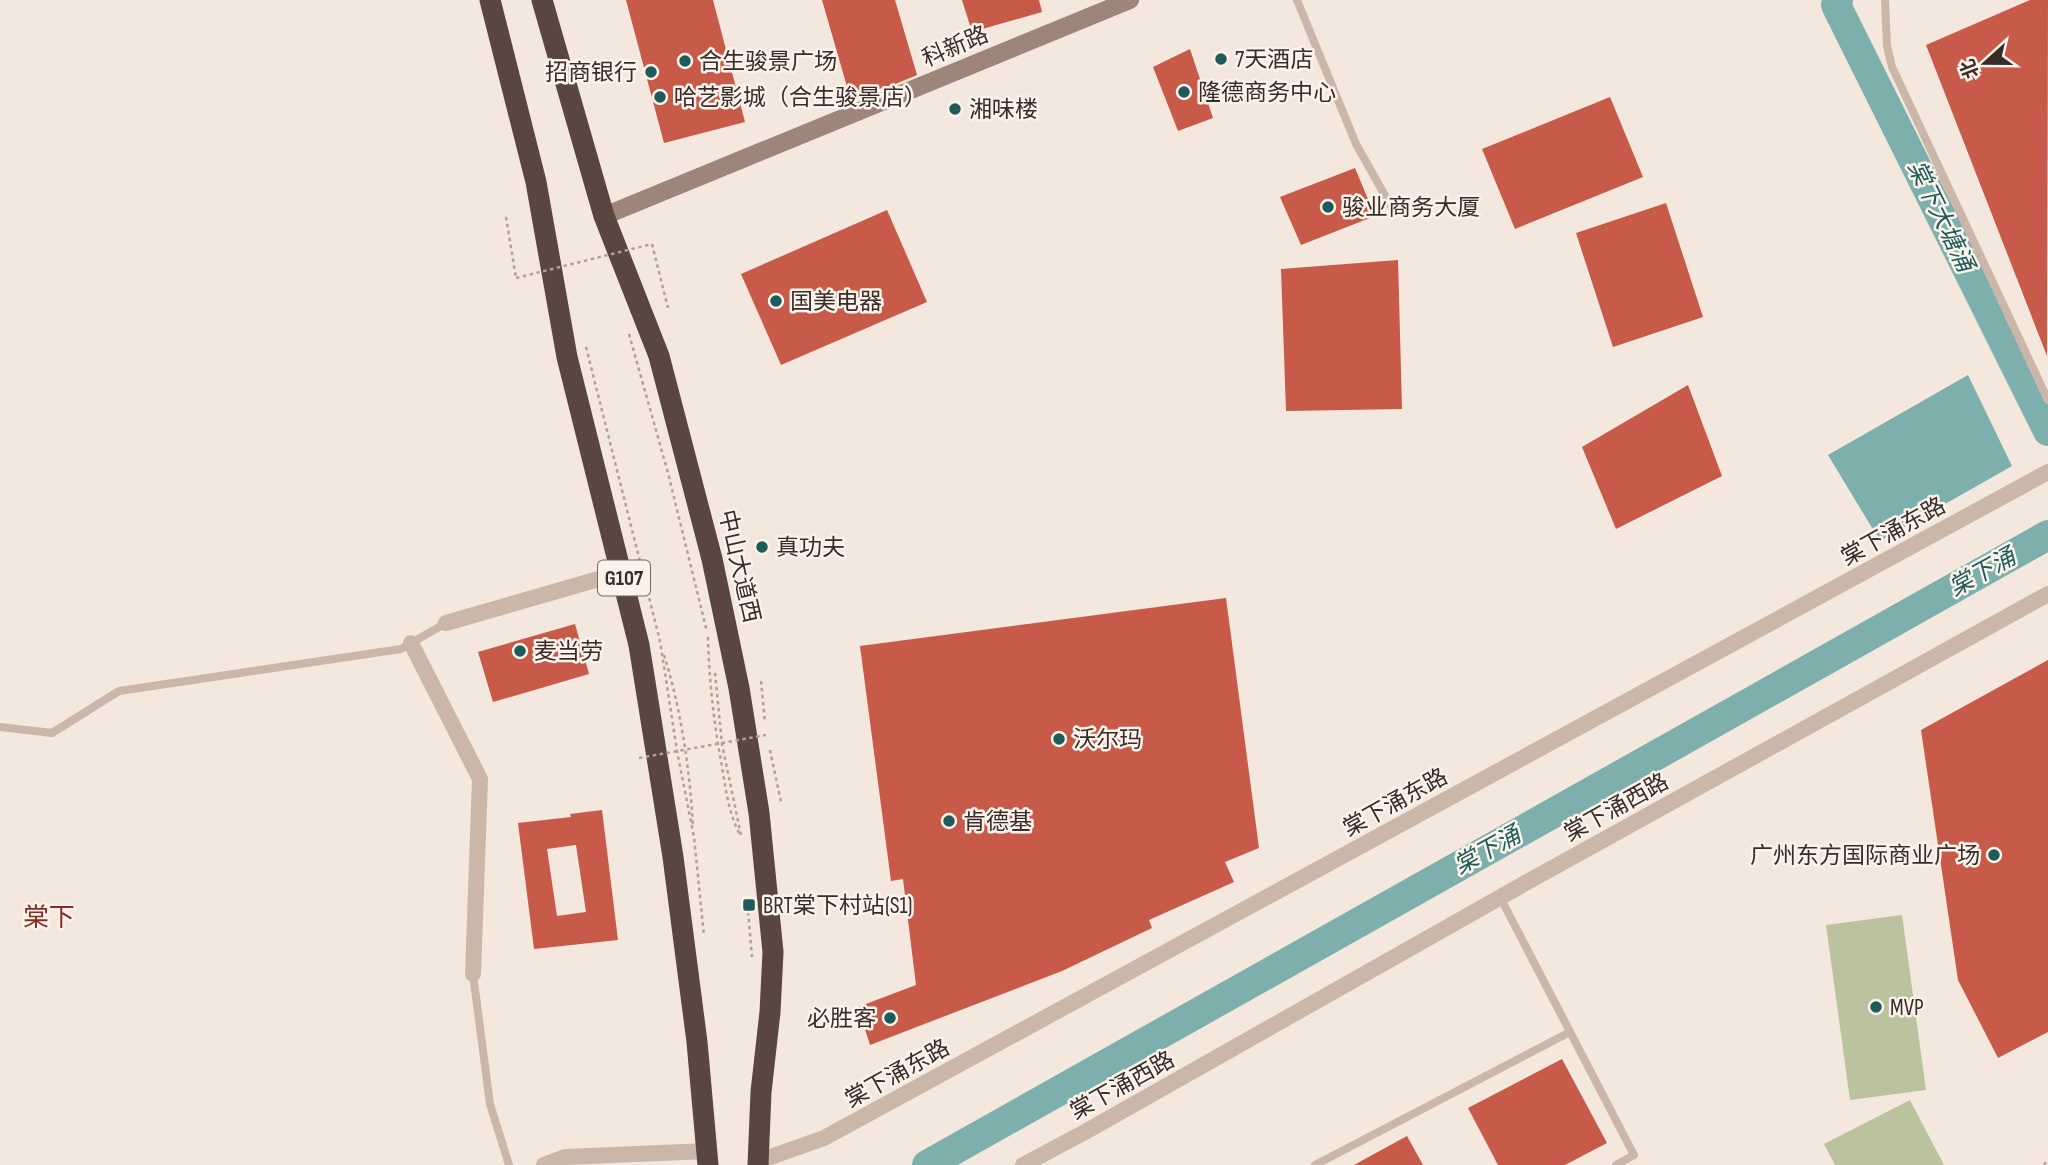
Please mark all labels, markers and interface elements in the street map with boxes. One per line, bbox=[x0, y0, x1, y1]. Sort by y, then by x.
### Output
street label: 科新路 bbox=[918, 21, 993, 73]
north arrow bbox=[1950, 28, 2020, 98]
place label: 7天酒店 bbox=[1235, 46, 1313, 74]
place label: 合生骏景广场 bbox=[699, 48, 837, 76]
marker: 7天酒店 bbox=[1213, 51, 1229, 67]
marker: 合生骏景广场 bbox=[677, 53, 693, 69]
text: 北 bbox=[1956, 56, 1985, 82]
place label: 招商银行 bbox=[545, 59, 637, 87]
marker: 招商银行 bbox=[643, 64, 659, 80]
place label: 隆德商务中心 bbox=[1198, 79, 1336, 107]
place label: 哈艺影城（合生骏景店） bbox=[674, 84, 927, 112]
marker: 隆德商务中心 bbox=[1176, 84, 1192, 100]
marker: 哈艺影城（合生骏景店） bbox=[652, 89, 668, 105]
place label: 湘味楼 bbox=[969, 96, 1038, 124]
marker: 湘味楼 bbox=[947, 101, 963, 117]
water label: 棠下大塘涌 bbox=[1901, 156, 1981, 279]
place label: 骏业商务大厦 bbox=[1342, 194, 1480, 222]
marker: 骏业商务大厦 bbox=[1320, 199, 1336, 215]
place label: 国美电器 bbox=[790, 288, 882, 316]
marker: 国美电器 bbox=[768, 293, 784, 309]
street label: 棠下涌东路 bbox=[1836, 492, 1951, 572]
street label: 中山大道西 bbox=[712, 507, 766, 625]
place label: 真功夫 bbox=[776, 534, 845, 562]
marker: 真功夫 bbox=[754, 539, 770, 555]
water label: 棠下涌 bbox=[1944, 541, 2023, 603]
road number: G107 bbox=[598, 560, 650, 596]
place label: 麦当劳 bbox=[534, 638, 603, 666]
marker: 麦当劳 bbox=[512, 643, 528, 659]
place label: 沃尔玛 bbox=[1073, 726, 1142, 754]
marker: 沃尔玛 bbox=[1051, 731, 1067, 747]
street label: 棠下涌东路 bbox=[1338, 763, 1453, 843]
street label: 棠下涌西路 bbox=[1559, 768, 1674, 848]
place label: 肯德基 bbox=[963, 808, 1032, 836]
marker: 肯德基 bbox=[941, 813, 957, 829]
water label: 棠下涌 bbox=[1449, 819, 1528, 881]
place label: 广州东方国际商业广场 bbox=[1750, 842, 1980, 870]
marker: 广州东方国际商业广场 bbox=[1986, 847, 2002, 863]
place label: BRT棠下村站(S1) bbox=[763, 892, 913, 920]
marker: BRT棠下村站(S1) bbox=[741, 897, 757, 913]
district label: 棠下 bbox=[23, 903, 75, 934]
place label: MVP bbox=[1890, 994, 1924, 1022]
marker: MVP bbox=[1868, 999, 1884, 1015]
place label: 必胜客 bbox=[807, 1005, 876, 1033]
marker: 必胜客 bbox=[882, 1010, 898, 1026]
street label: 棠下涌东路 bbox=[840, 1034, 955, 1114]
street label: 棠下涌西路 bbox=[1065, 1046, 1180, 1126]

